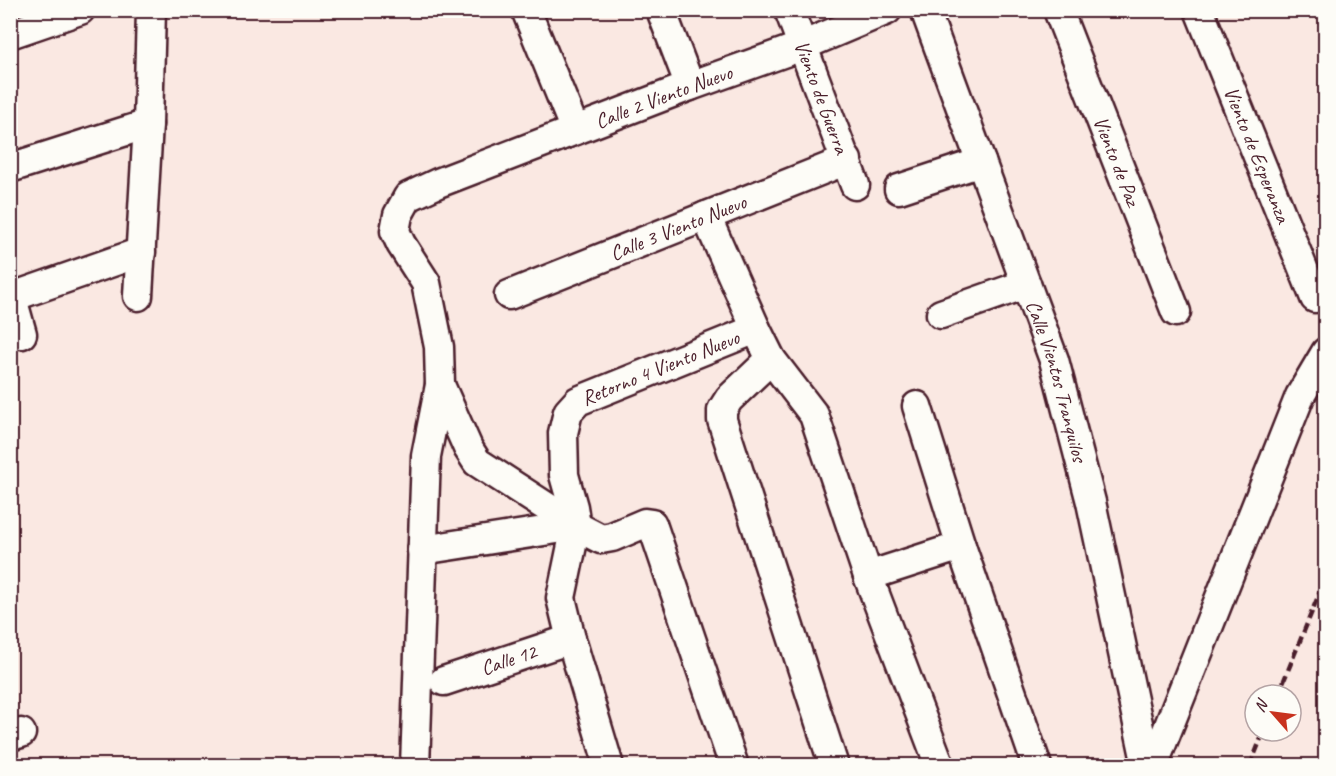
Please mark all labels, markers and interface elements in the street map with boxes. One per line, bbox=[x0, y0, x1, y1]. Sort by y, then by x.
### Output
street label: Viento de Guerra bbox=[789, 37, 856, 159]
street label: Calle 2 Viento Nuevo bbox=[591, 59, 737, 134]
street label: Viento de Esperanza bbox=[1218, 83, 1297, 228]
street label: Viento de Paz bbox=[1088, 112, 1147, 212]
street label: Calle 3 Viento Nuevo bbox=[606, 188, 751, 266]
street label: Calle Vientos Tranquilos bbox=[1020, 297, 1093, 466]
street label: Retorno 4 Viento Nuevo bbox=[578, 324, 744, 411]
street label: Calle 12 bbox=[477, 638, 541, 681]
north arrow bbox=[1243, 683, 1303, 743]
text: N bbox=[1249, 695, 1273, 715]

